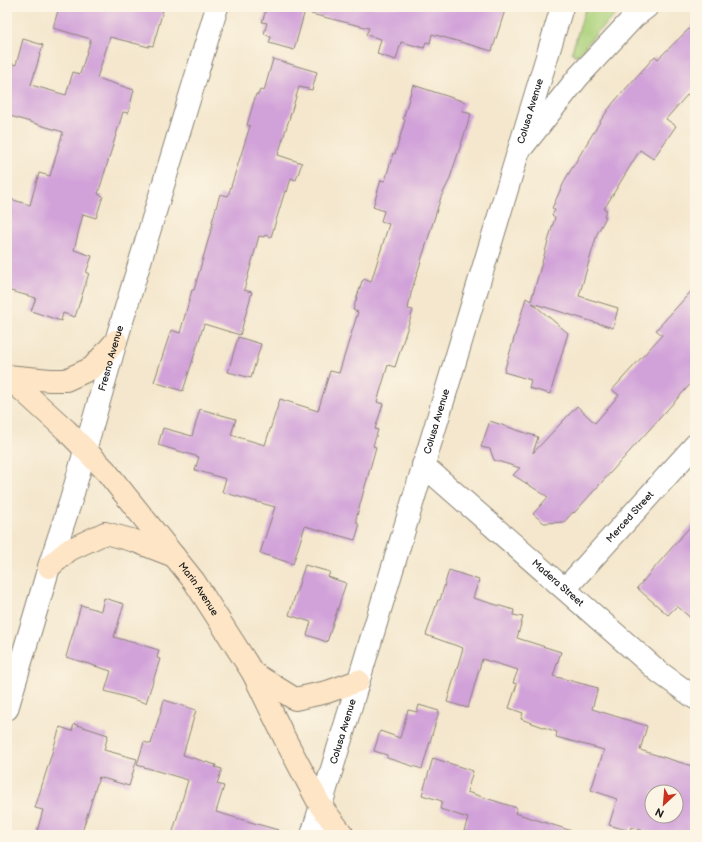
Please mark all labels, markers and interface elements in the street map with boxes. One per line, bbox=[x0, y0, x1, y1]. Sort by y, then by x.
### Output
street label: Colusa Avenue bbox=[515, 77, 546, 145]
street label: Fresno Avenue bbox=[96, 324, 126, 392]
street label: Colusa Avenue bbox=[421, 387, 452, 456]
street label: Merced Street bbox=[604, 489, 656, 545]
street label: Madera Street bbox=[529, 557, 586, 609]
street label: Marin Avenue bbox=[176, 560, 221, 618]
street label: Colusa Avenue bbox=[328, 697, 359, 766]
north arrow bbox=[644, 784, 684, 824]
text: N bbox=[653, 805, 666, 820]

